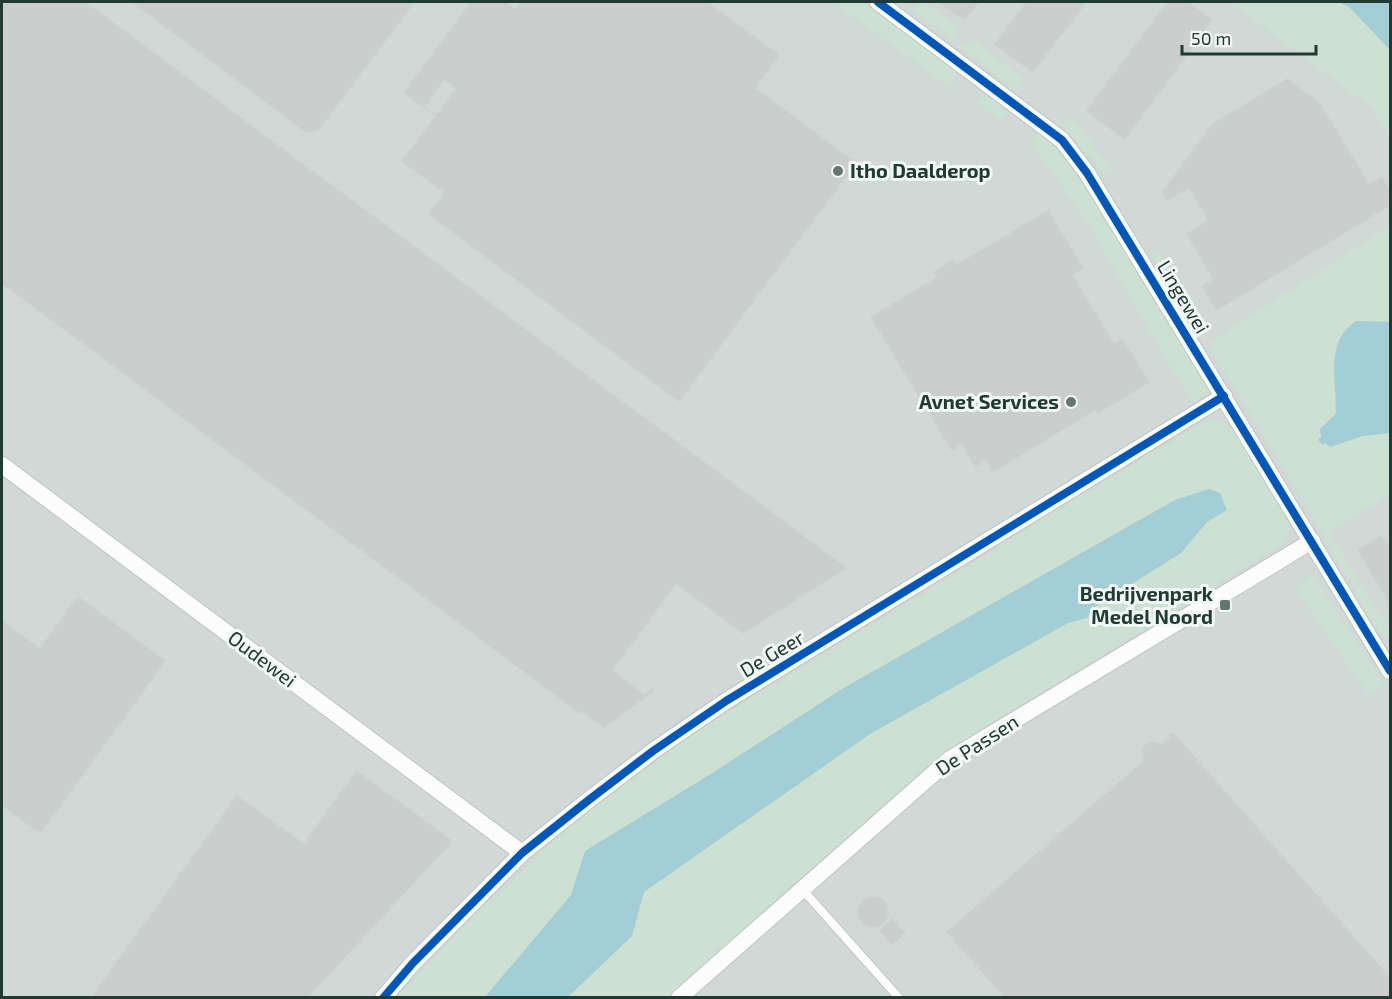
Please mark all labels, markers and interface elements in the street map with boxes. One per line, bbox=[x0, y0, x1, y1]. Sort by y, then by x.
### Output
scale bar bbox=[1182, 18, 1316, 56]
text: 50 m bbox=[1191, 27, 1231, 49]
place label: Itho Daalderop bbox=[850, 158, 991, 182]
marker: Itho Daalderop bbox=[831, 164, 845, 178]
street label: Lingewei bbox=[1153, 256, 1215, 337]
place label: Avnet Services bbox=[919, 389, 1059, 413]
marker: Avnet Services bbox=[1064, 395, 1078, 409]
place label: Bedrijvenpark Medel Noord bbox=[1080, 581, 1214, 628]
marker: Bedrijvenpark Medel Noord bbox=[1218, 598, 1232, 612]
street label: Oudewei bbox=[224, 625, 301, 692]
street label: De Geer bbox=[735, 625, 808, 682]
street label: De Passen bbox=[931, 709, 1022, 780]

